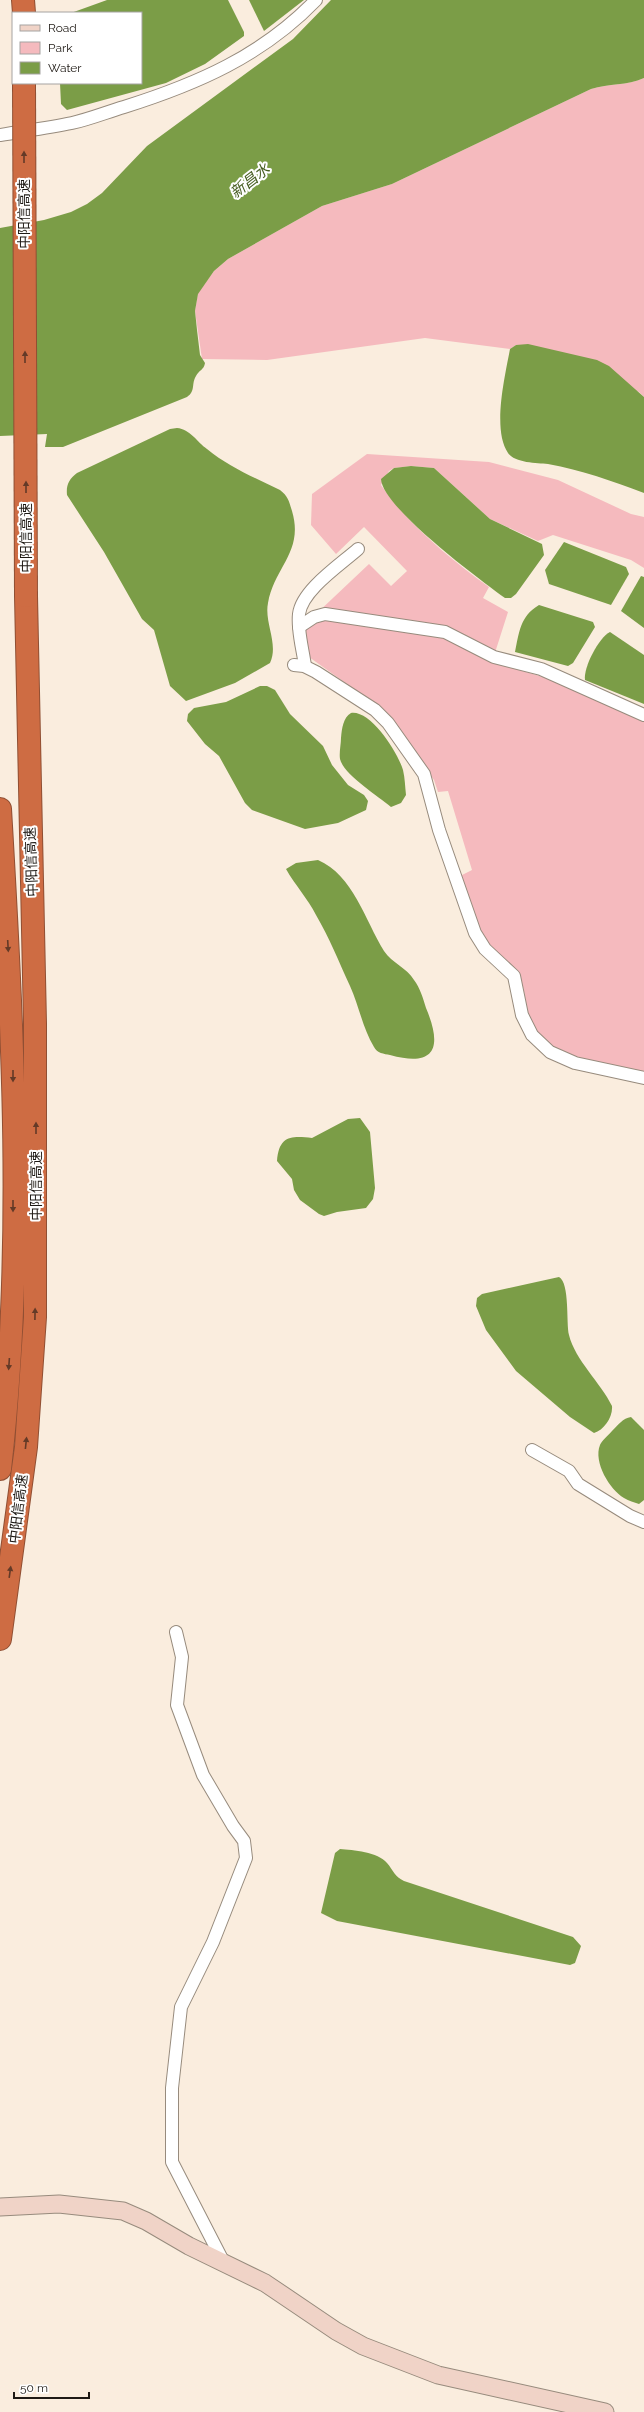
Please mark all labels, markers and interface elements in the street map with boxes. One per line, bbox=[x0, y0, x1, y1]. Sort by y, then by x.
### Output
legend bbox=[12, 12, 142, 84]
text: Road bbox=[48, 21, 77, 35]
text: Park bbox=[48, 41, 73, 55]
text: Water bbox=[48, 61, 82, 75]
one-way arrow bbox=[21, 150, 27, 163]
water label: 新昌水 bbox=[227, 159, 274, 202]
street label: 中阳信高速 bbox=[16, 179, 32, 249]
one-way arrow bbox=[22, 350, 28, 363]
one-way arrow bbox=[23, 480, 29, 493]
street label: 中阳信高速 bbox=[18, 503, 34, 573]
street label: 中阳信高速 bbox=[22, 827, 40, 897]
one-way arrow bbox=[5, 940, 11, 953]
one-way arrow bbox=[10, 1070, 16, 1083]
one-way arrow bbox=[33, 1121, 39, 1134]
street label: 中阳信高速 bbox=[28, 1151, 44, 1221]
one-way arrow bbox=[10, 1200, 16, 1213]
one-way arrow bbox=[31, 1308, 38, 1320]
one-way arrow bbox=[6, 1358, 13, 1370]
one-way arrow bbox=[23, 1437, 29, 1450]
street label: 中阳信高速 bbox=[6, 1473, 30, 1545]
one-way arrow bbox=[7, 1566, 13, 1579]
scale bar bbox=[14, 2374, 89, 2400]
text: 50 m bbox=[20, 2381, 48, 2395]

